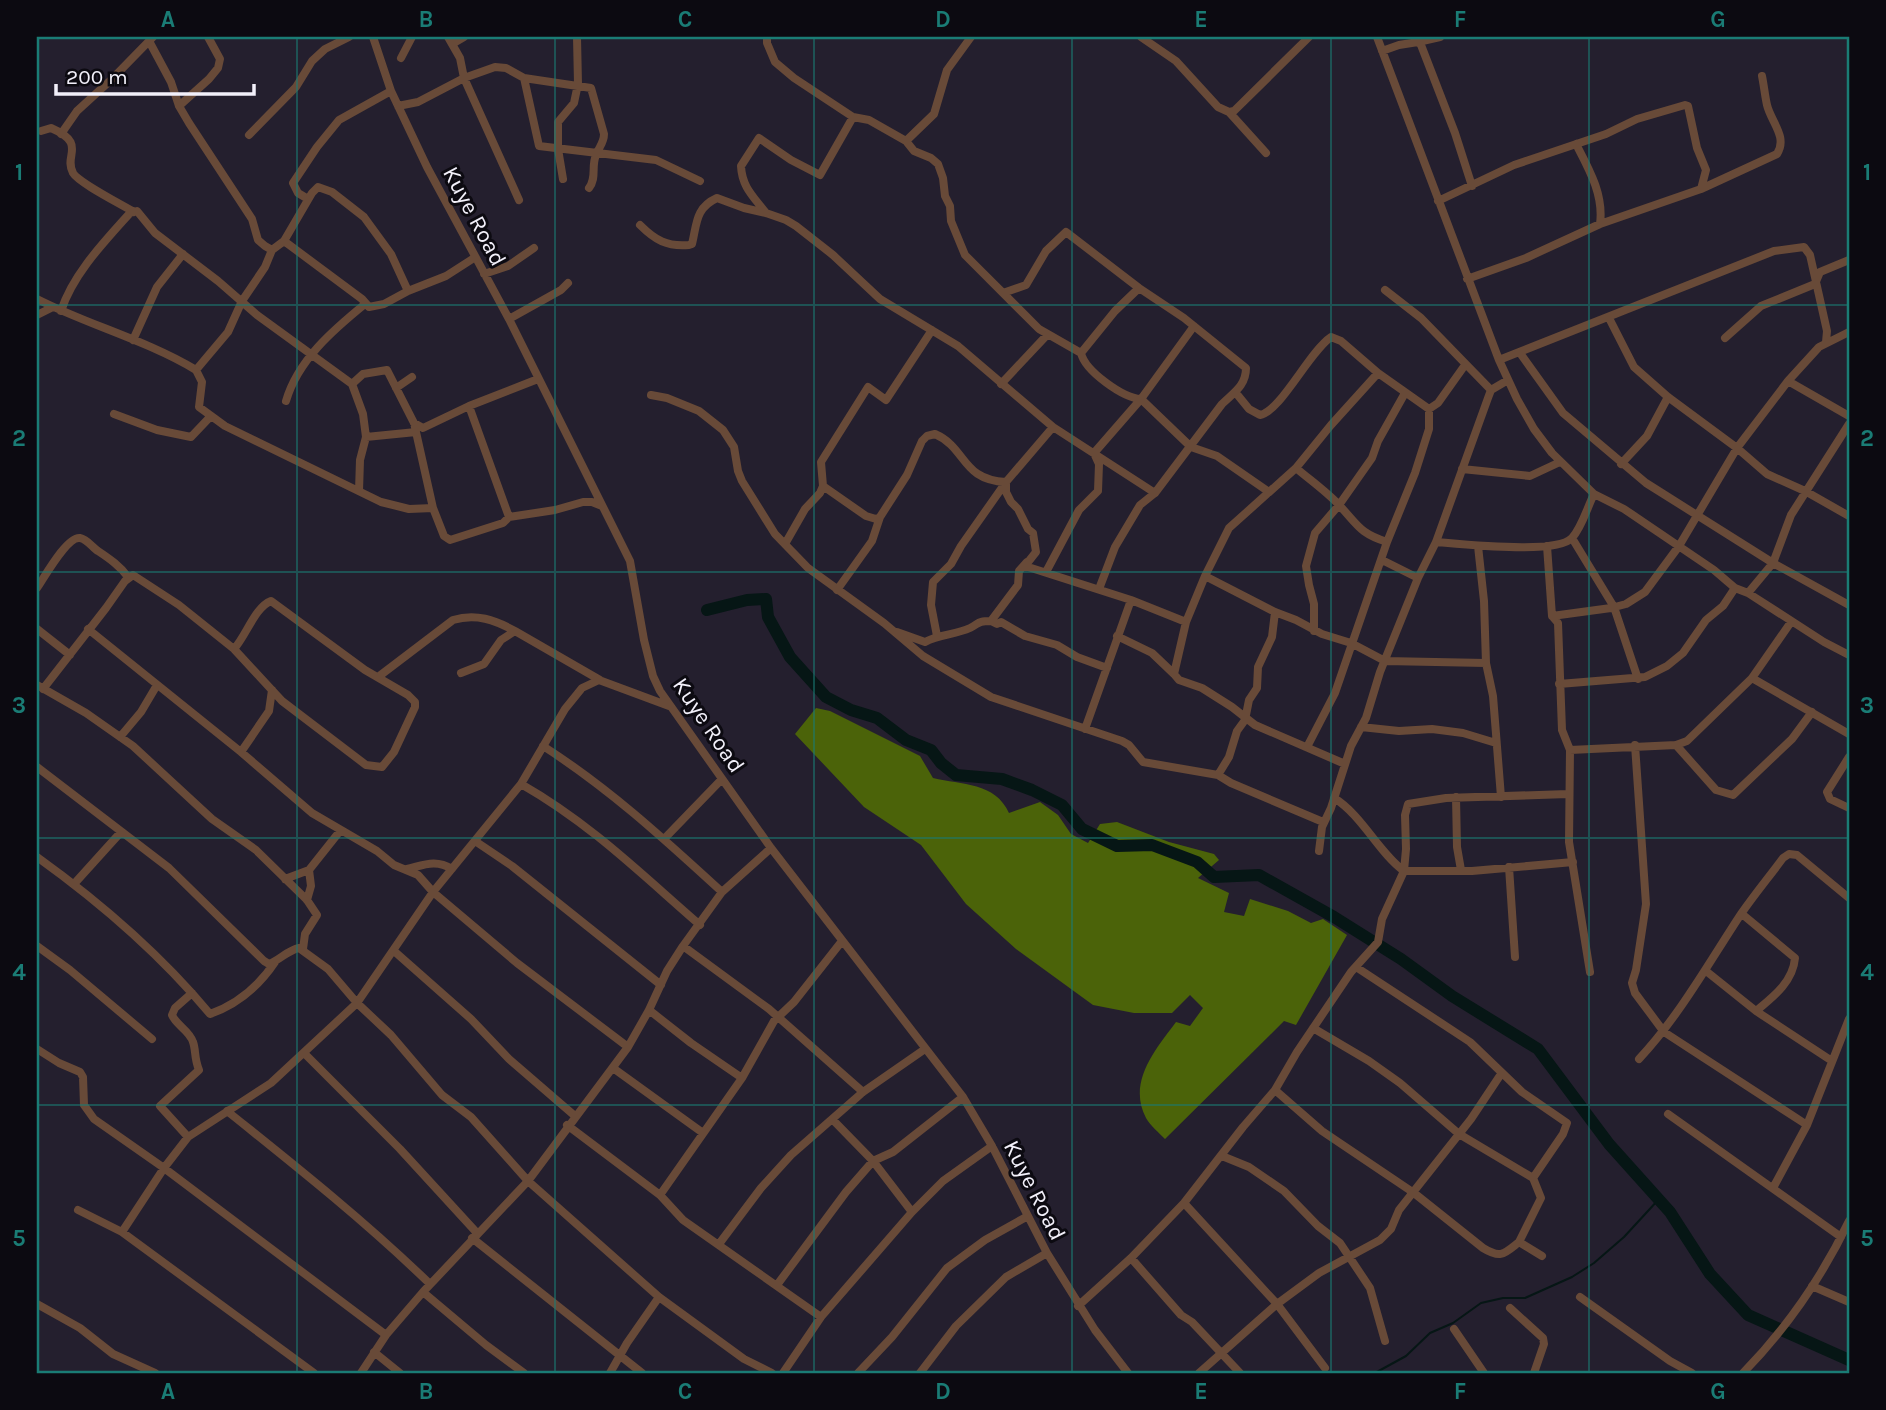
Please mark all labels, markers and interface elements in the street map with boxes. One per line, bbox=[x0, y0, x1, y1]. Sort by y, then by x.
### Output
text: A bbox=[161, 6, 175, 33]
text: B bbox=[419, 6, 433, 33]
text: C bbox=[678, 6, 692, 33]
text: D bbox=[935, 6, 951, 33]
text: E bbox=[1194, 6, 1208, 33]
text: F bbox=[1454, 6, 1466, 33]
text: G bbox=[1710, 6, 1726, 33]
scale bar bbox=[56, 52, 254, 96]
text: 200 m bbox=[66, 65, 128, 89]
text: 1 bbox=[15, 159, 23, 186]
text: 1 bbox=[1863, 159, 1871, 186]
street label: Kuye Road bbox=[437, 162, 512, 271]
text: 2 bbox=[12, 425, 26, 452]
text: 2 bbox=[1860, 425, 1874, 452]
street label: Kuye Road bbox=[667, 673, 750, 778]
text: 3 bbox=[12, 692, 26, 719]
text: 3 bbox=[1860, 692, 1874, 719]
text: 4 bbox=[12, 959, 26, 986]
text: 4 bbox=[1860, 959, 1874, 986]
street label: Kuye Road bbox=[998, 1136, 1071, 1245]
text: 5 bbox=[12, 1225, 26, 1252]
text: 5 bbox=[1860, 1225, 1874, 1252]
text: A bbox=[161, 1378, 175, 1405]
text: B bbox=[419, 1378, 433, 1405]
text: C bbox=[678, 1378, 692, 1405]
text: D bbox=[935, 1378, 951, 1405]
text: E bbox=[1194, 1378, 1208, 1405]
text: F bbox=[1454, 1378, 1466, 1405]
text: G bbox=[1710, 1378, 1726, 1405]

